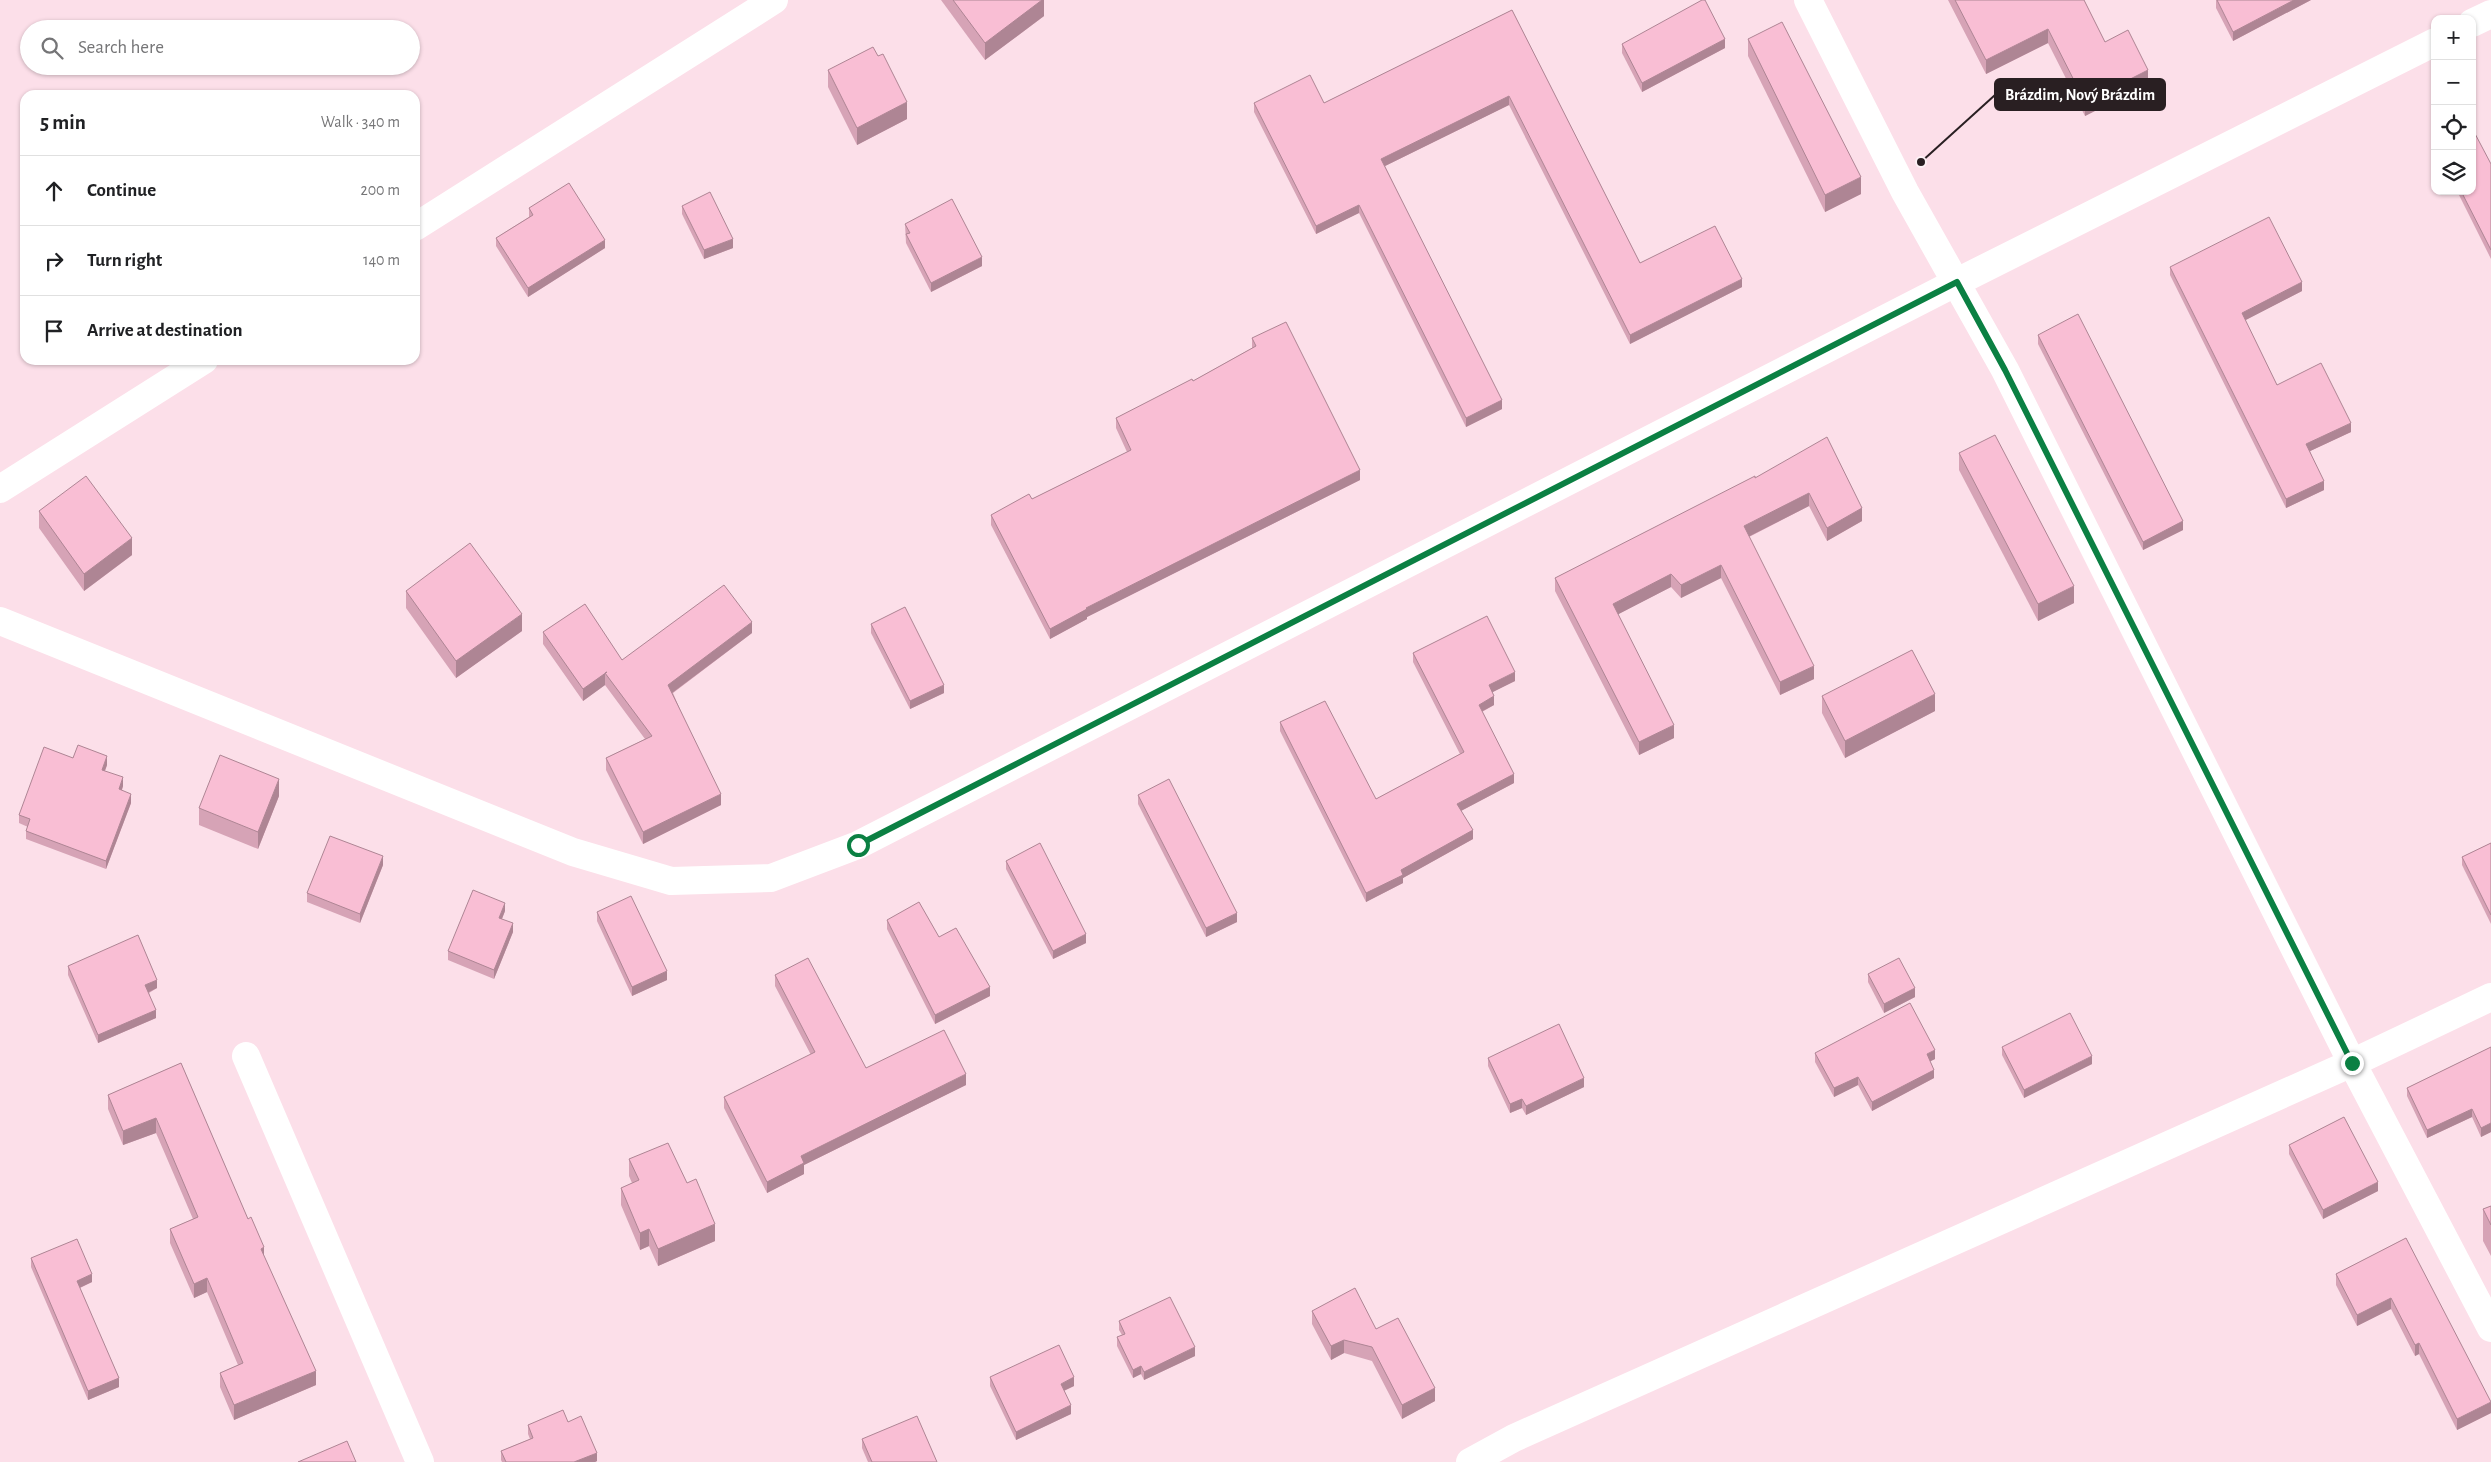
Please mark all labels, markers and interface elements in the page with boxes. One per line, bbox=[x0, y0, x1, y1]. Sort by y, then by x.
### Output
map controls bbox=[2431, 15, 2476, 195]
button: + bbox=[2431, 15, 2476, 60]
search box bbox=[20, 20, 420, 75]
icon: search bbox=[38, 34, 66, 62]
text: Search here bbox=[78, 38, 164, 57]
button: − bbox=[2431, 60, 2476, 105]
callout: Brázdim, Nový Brázdim bbox=[1995, 79, 2165, 110]
text: Brázdim, Nový Brázdim bbox=[2005, 87, 2155, 104]
button: locate bbox=[2431, 105, 2476, 150]
text: 5 min bbox=[40, 112, 86, 133]
text: Walk · 340 m bbox=[321, 114, 400, 130]
button: layers bbox=[2431, 150, 2476, 195]
icon: ahead bbox=[40, 177, 68, 205]
text: Continue bbox=[87, 181, 156, 200]
text: 200 m bbox=[360, 182, 400, 198]
icon: right bbox=[40, 247, 68, 275]
text: Turn right bbox=[87, 251, 162, 270]
text: 140 m bbox=[363, 252, 400, 268]
icon: arrive bbox=[40, 317, 68, 345]
text: Arrive at destination bbox=[87, 321, 243, 340]
route start bbox=[847, 834, 870, 857]
route end bbox=[2341, 1052, 2364, 1075]

